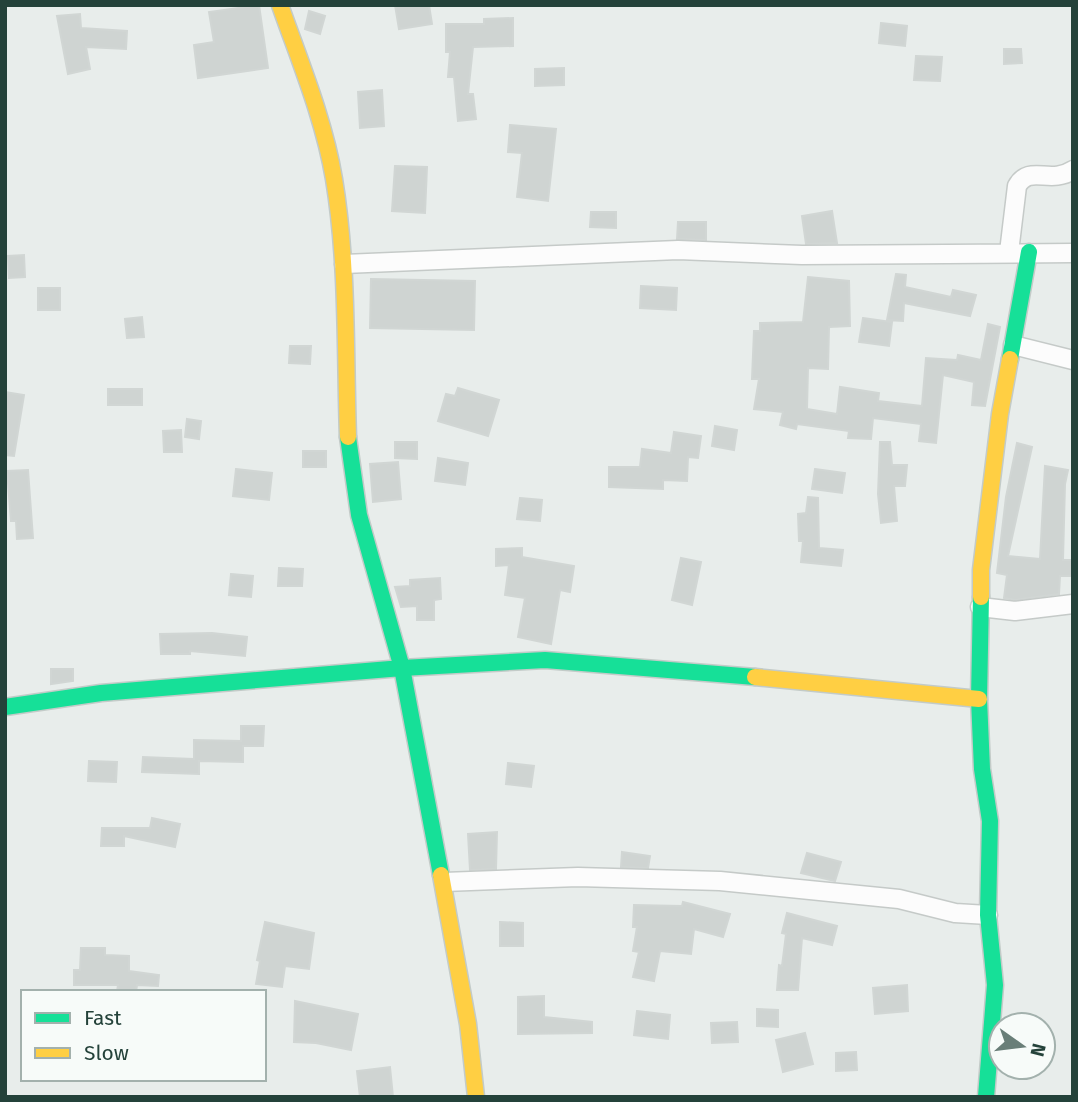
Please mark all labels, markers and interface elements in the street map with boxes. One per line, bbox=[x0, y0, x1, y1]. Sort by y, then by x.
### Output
legend bbox=[21, 990, 266, 1081]
text: Fast bbox=[84, 1005, 122, 1031]
north arrow bbox=[987, 1011, 1057, 1081]
text: Slow bbox=[84, 1040, 129, 1066]
text: N bbox=[1025, 1041, 1051, 1059]

